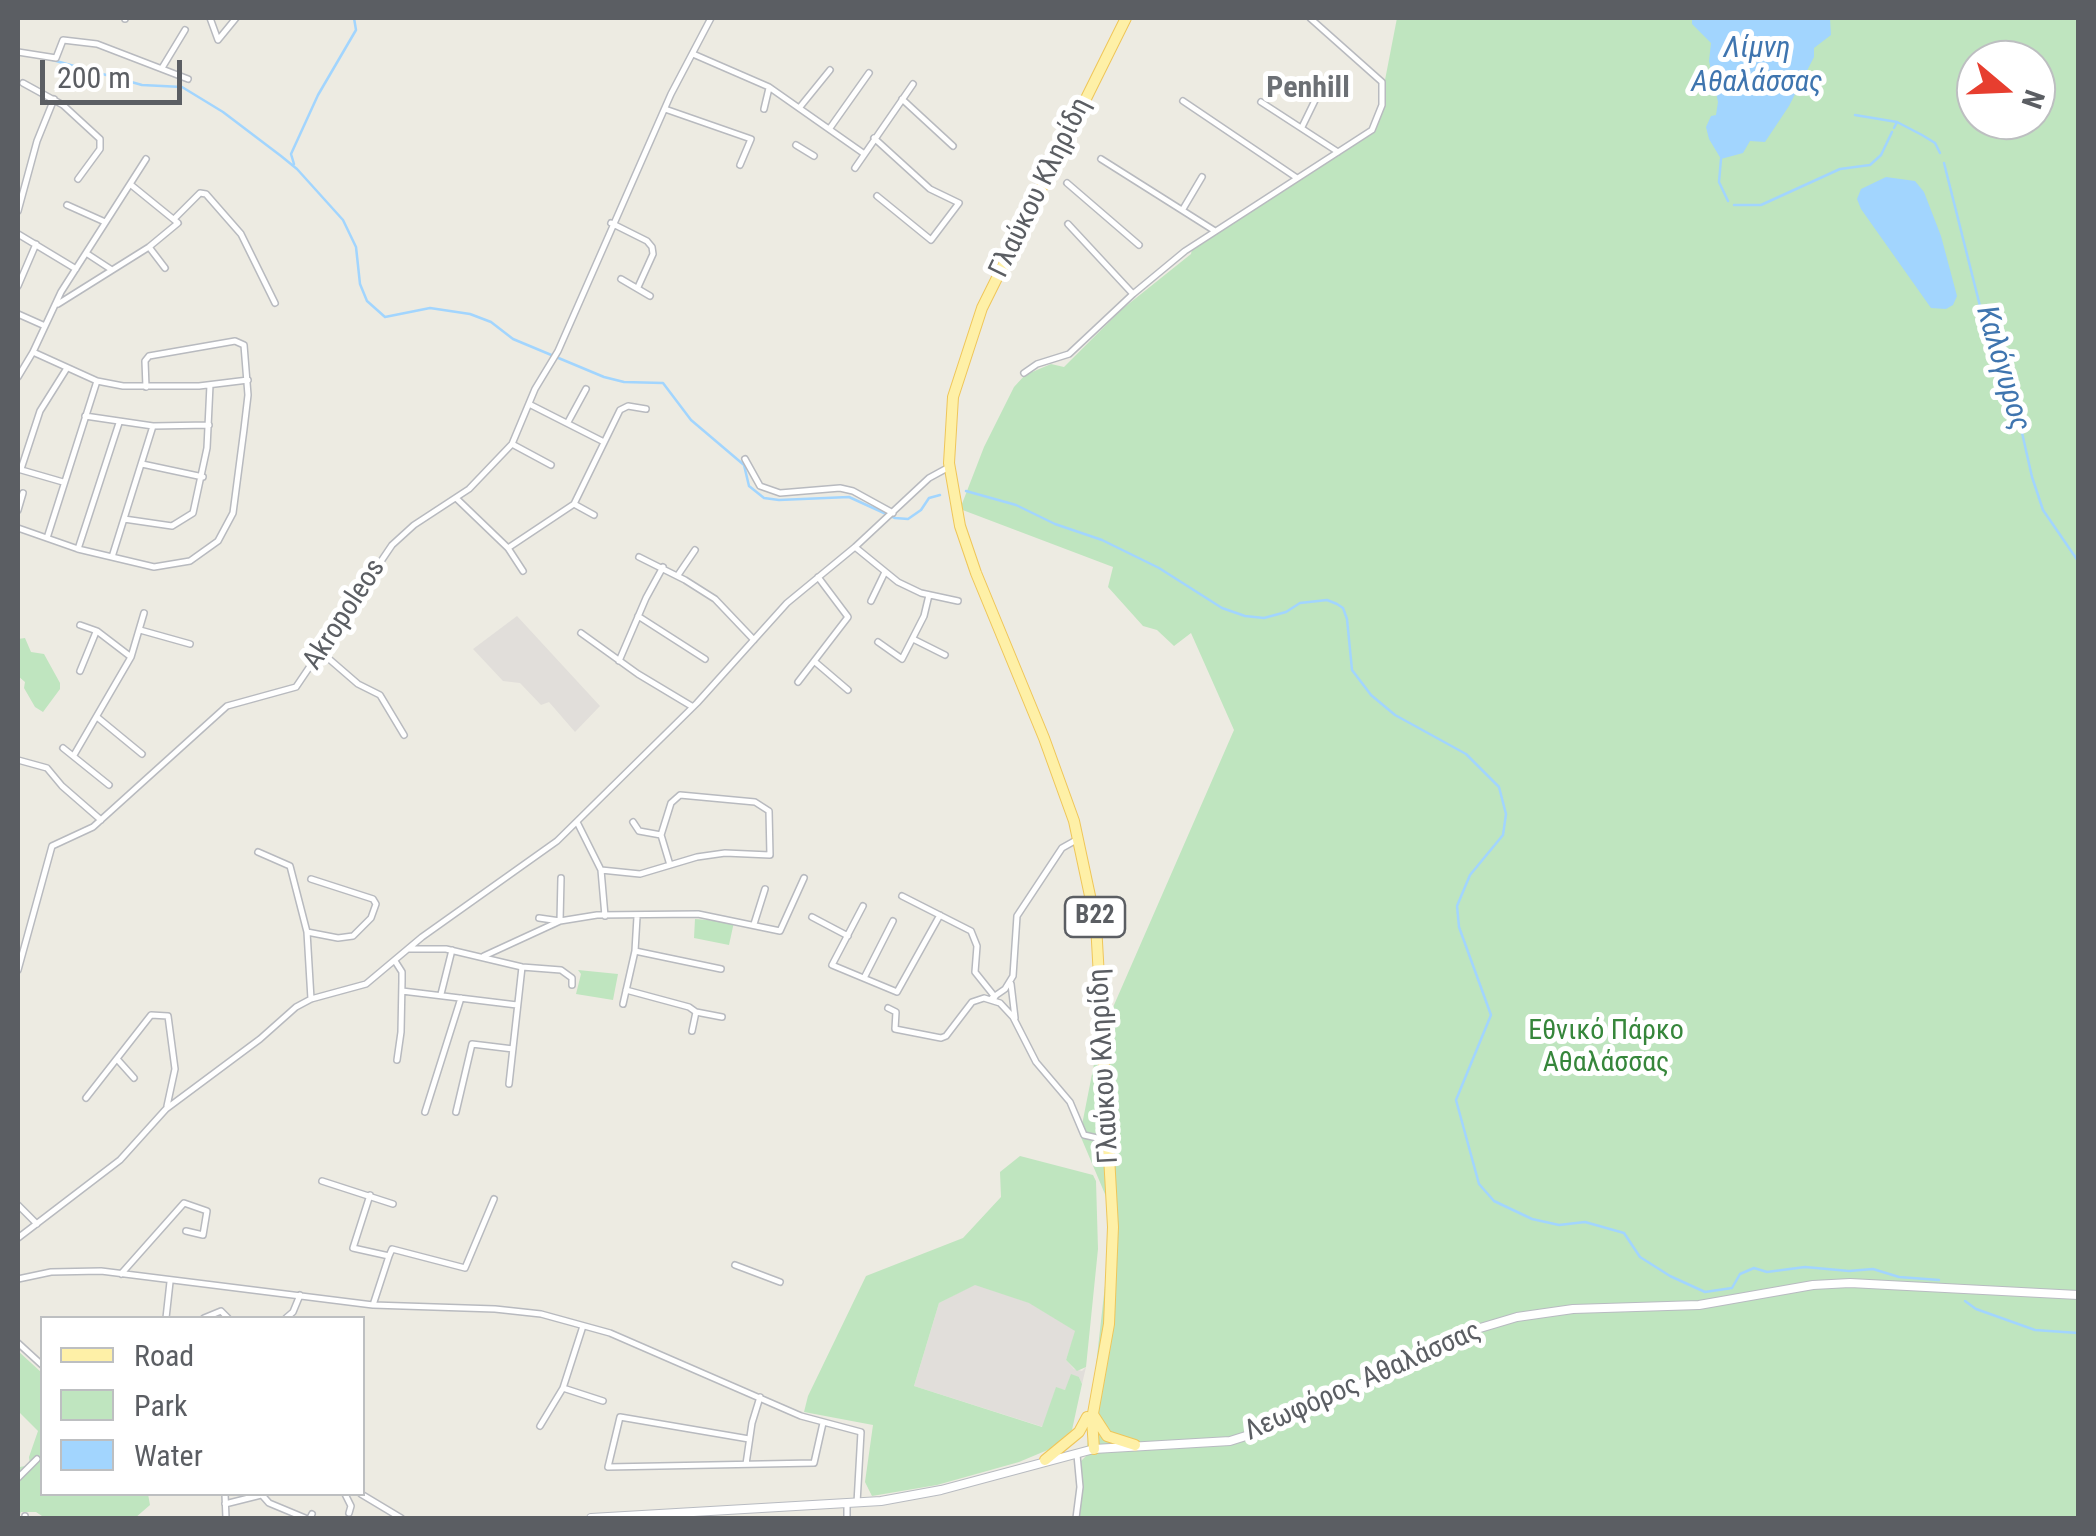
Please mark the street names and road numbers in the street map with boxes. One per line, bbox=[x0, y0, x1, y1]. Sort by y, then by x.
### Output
street label: Γλαύκου Κληρίδη bbox=[983, 93, 1099, 283]
street label: Akropoleos bbox=[297, 553, 393, 677]
road number: B22 bbox=[1065, 897, 1125, 937]
street label: Γλαύκου Κληρίδη bbox=[1083, 968, 1127, 1164]
street label: Λεωφόρος Αθαλάσσας bbox=[1240, 1315, 1486, 1449]

